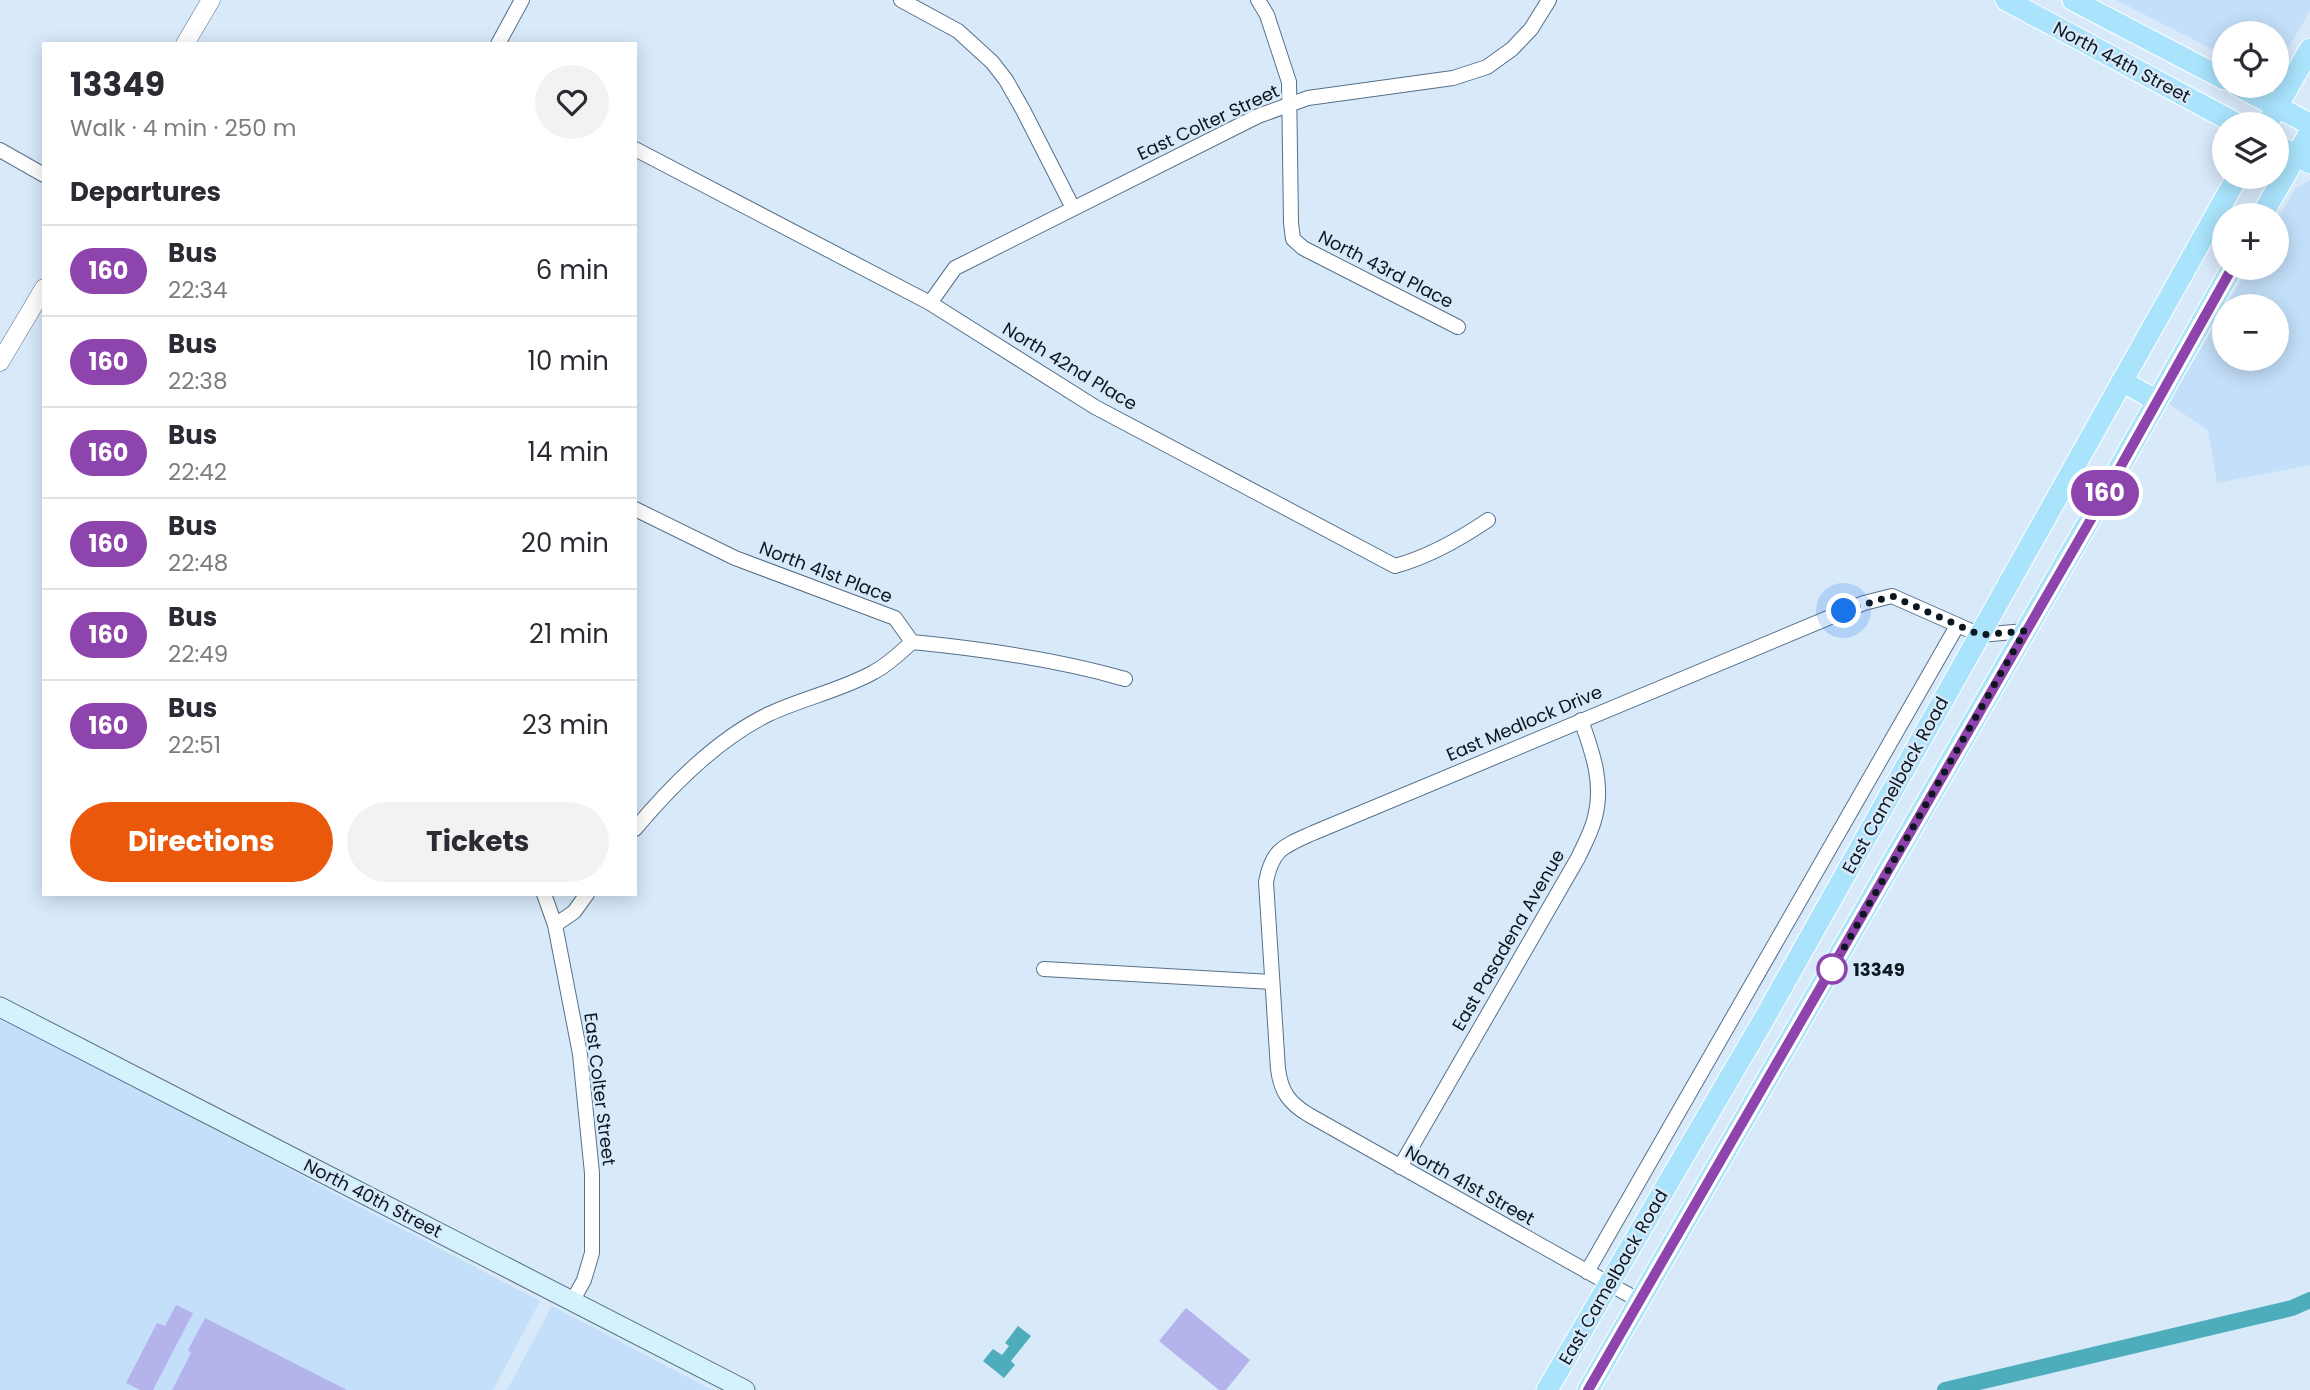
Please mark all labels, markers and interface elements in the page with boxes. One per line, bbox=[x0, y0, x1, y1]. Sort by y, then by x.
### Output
street label: North 44th Street bbox=[2049, 15, 2195, 109]
map controls bbox=[2212, 21, 2289, 371]
button: locate bbox=[2212, 21, 2289, 98]
text: 13349 bbox=[70, 61, 165, 108]
button: heart bbox=[535, 65, 609, 139]
street label: East Colter Street bbox=[1133, 78, 1283, 166]
text: Walk · 4 min · 250 m bbox=[70, 112, 296, 144]
button: layers bbox=[2212, 112, 2289, 189]
text: Departures bbox=[70, 174, 221, 210]
button: + bbox=[2212, 203, 2289, 280]
street label: North 43rd Place bbox=[1314, 224, 1458, 314]
text: Bus bbox=[168, 235, 217, 271]
text: 6 min bbox=[536, 252, 609, 288]
text: 160 bbox=[89, 254, 128, 287]
text: 22:34 bbox=[168, 274, 227, 306]
button: − bbox=[2212, 294, 2289, 371]
street label: North 42nd Place bbox=[998, 316, 1142, 416]
text: Bus bbox=[168, 326, 217, 362]
text: 10 min bbox=[528, 343, 609, 379]
text: 160 bbox=[89, 345, 128, 378]
text: 22:38 bbox=[168, 365, 227, 397]
text: Bus bbox=[168, 417, 217, 453]
text: 14 min bbox=[528, 434, 609, 470]
text: 160 bbox=[89, 436, 128, 469]
text: 22:42 bbox=[168, 456, 227, 488]
line badge: 160 bbox=[2065, 470, 2145, 516]
text: 160 bbox=[2085, 476, 2125, 509]
text: Bus bbox=[168, 508, 217, 544]
text: 20 min bbox=[521, 525, 609, 561]
text: 160 bbox=[89, 527, 128, 560]
street label: North 41st Place bbox=[756, 535, 896, 609]
text: 22:48 bbox=[168, 547, 228, 579]
your location bbox=[1826, 593, 1861, 628]
text: Bus bbox=[168, 599, 217, 635]
text: 21 min bbox=[529, 616, 609, 652]
text: 160 bbox=[89, 618, 128, 651]
text: 22:49 bbox=[168, 638, 228, 670]
street label: East Medlock Drive bbox=[1442, 679, 1606, 767]
text: Bus bbox=[168, 690, 217, 726]
street label: East Camelback Road bbox=[1836, 692, 1954, 878]
text: 23 min bbox=[522, 707, 609, 743]
text: 160 bbox=[89, 709, 128, 742]
text: 22:51 bbox=[168, 729, 221, 761]
button: Directions bbox=[70, 802, 333, 882]
button: Tickets bbox=[347, 802, 609, 882]
street label: East Pasadena Avenue bbox=[1446, 845, 1570, 1035]
marker: 13349 bbox=[1817, 954, 1847, 984]
place label: 13349 bbox=[1853, 957, 1905, 982]
street label: East Colter Street bbox=[578, 1011, 622, 1167]
street label: North 41st Street bbox=[1401, 1139, 1539, 1231]
street label: North 40th Street bbox=[300, 1152, 446, 1244]
street label: East Camelback Road bbox=[1553, 1185, 1673, 1369]

